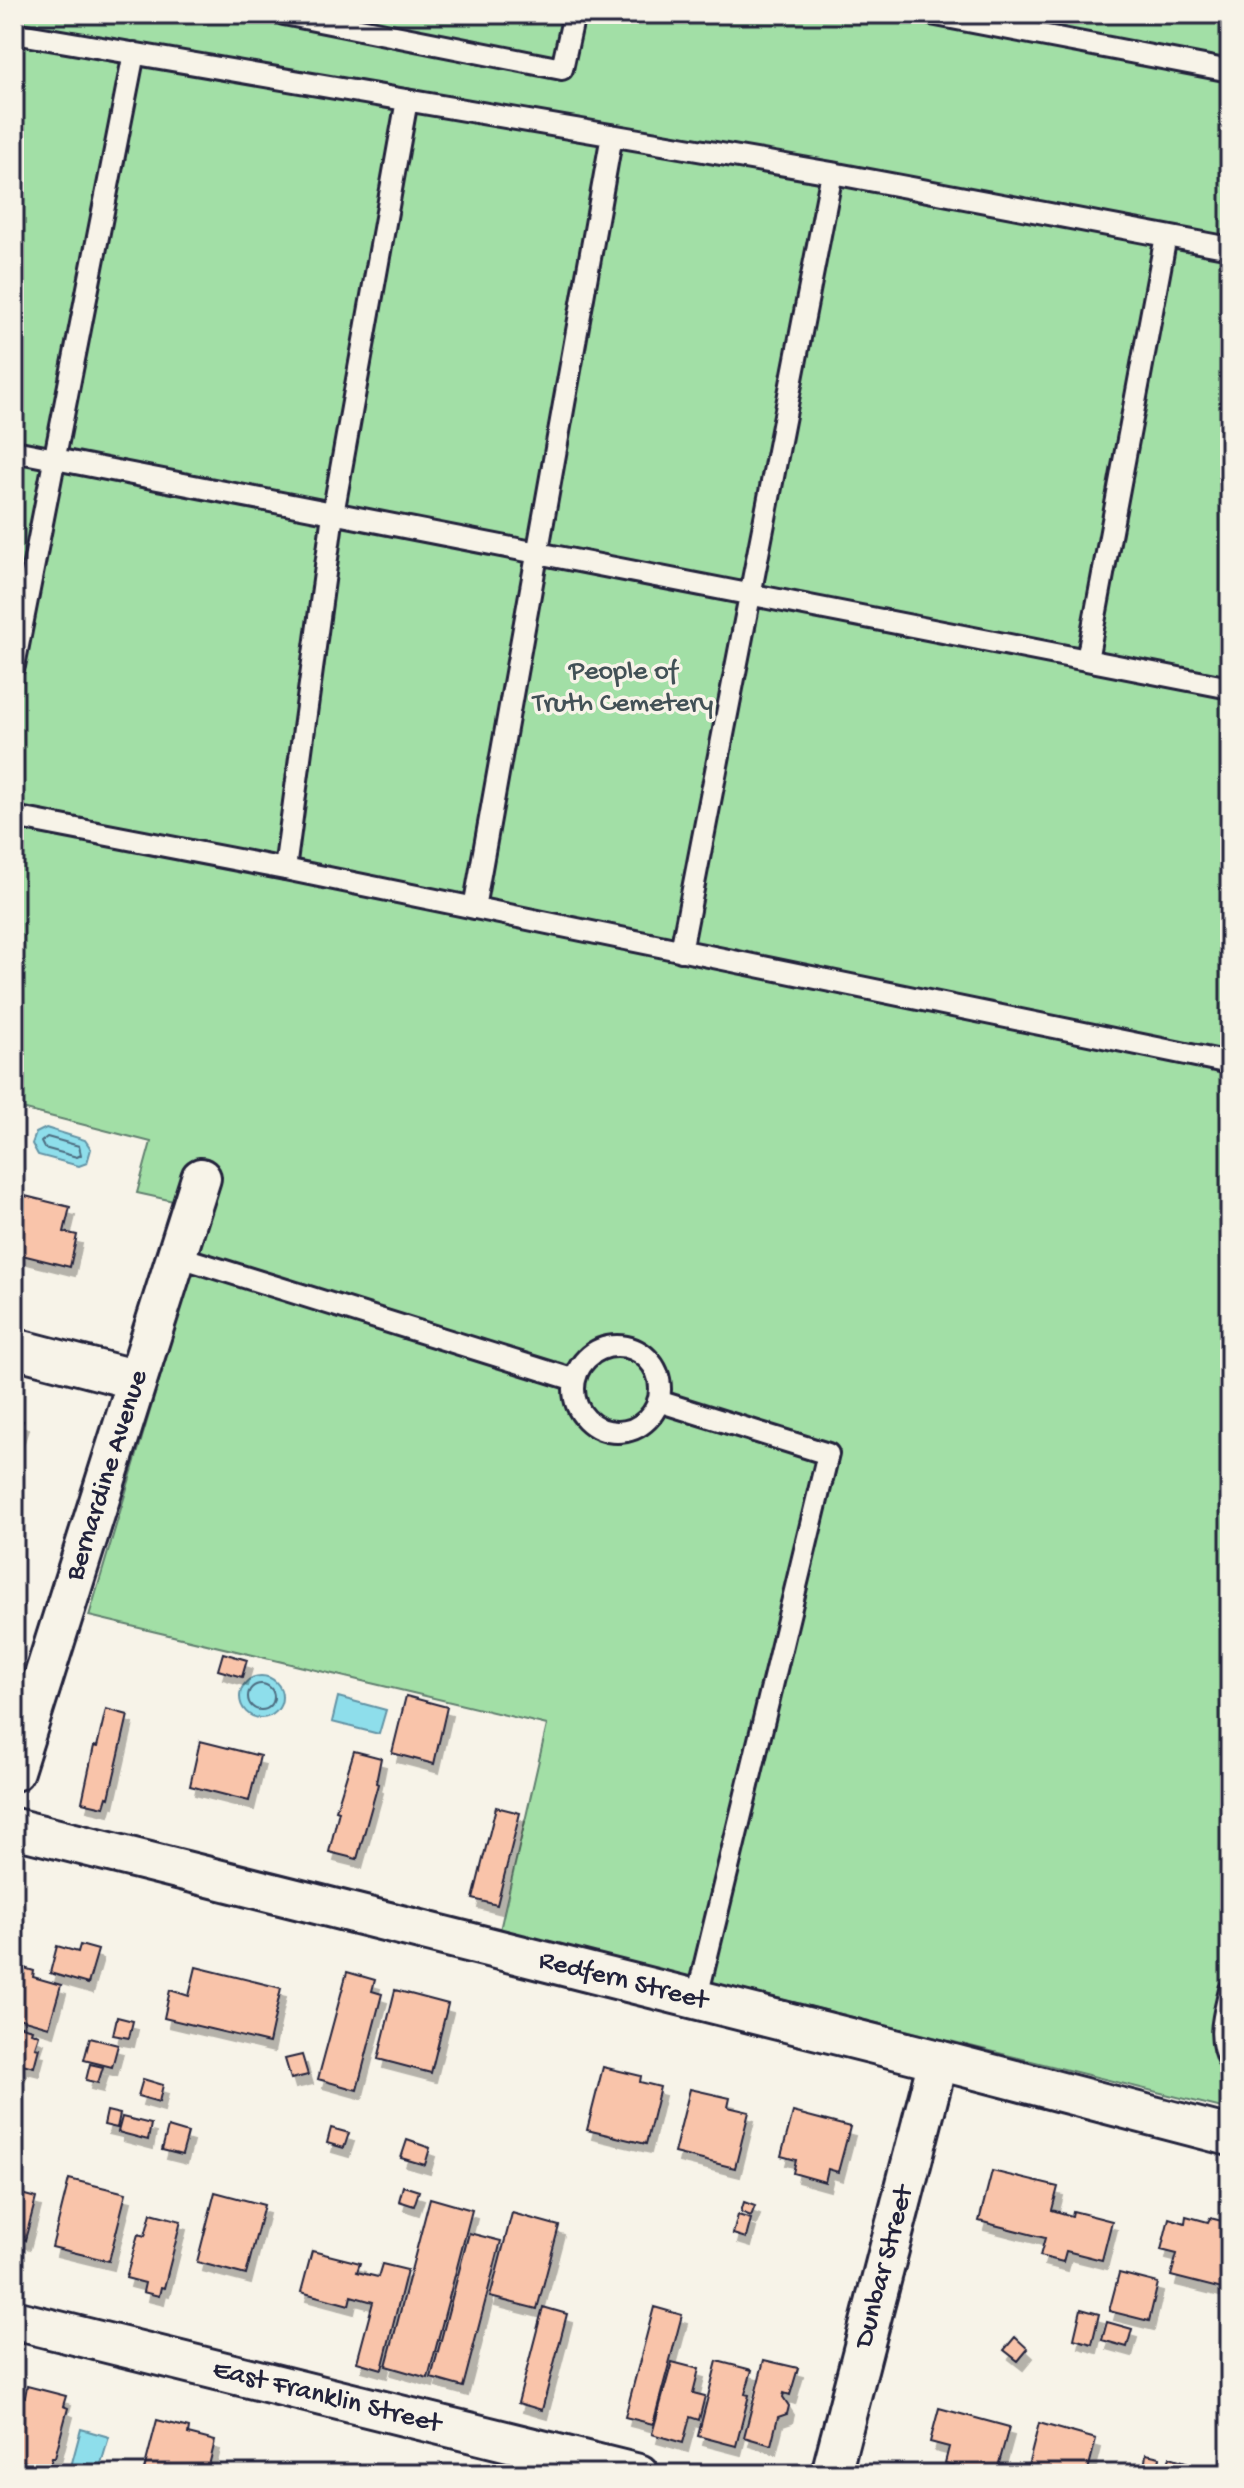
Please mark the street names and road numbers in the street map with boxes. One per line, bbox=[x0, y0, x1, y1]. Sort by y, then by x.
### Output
street label: Bernardine Avenue bbox=[58, 1366, 156, 1586]
street label: Redfern Street bbox=[535, 1944, 714, 2019]
street label: Dunbar Street bbox=[847, 2180, 922, 2353]
street label: East Franklin Street bbox=[209, 2353, 447, 2442]

